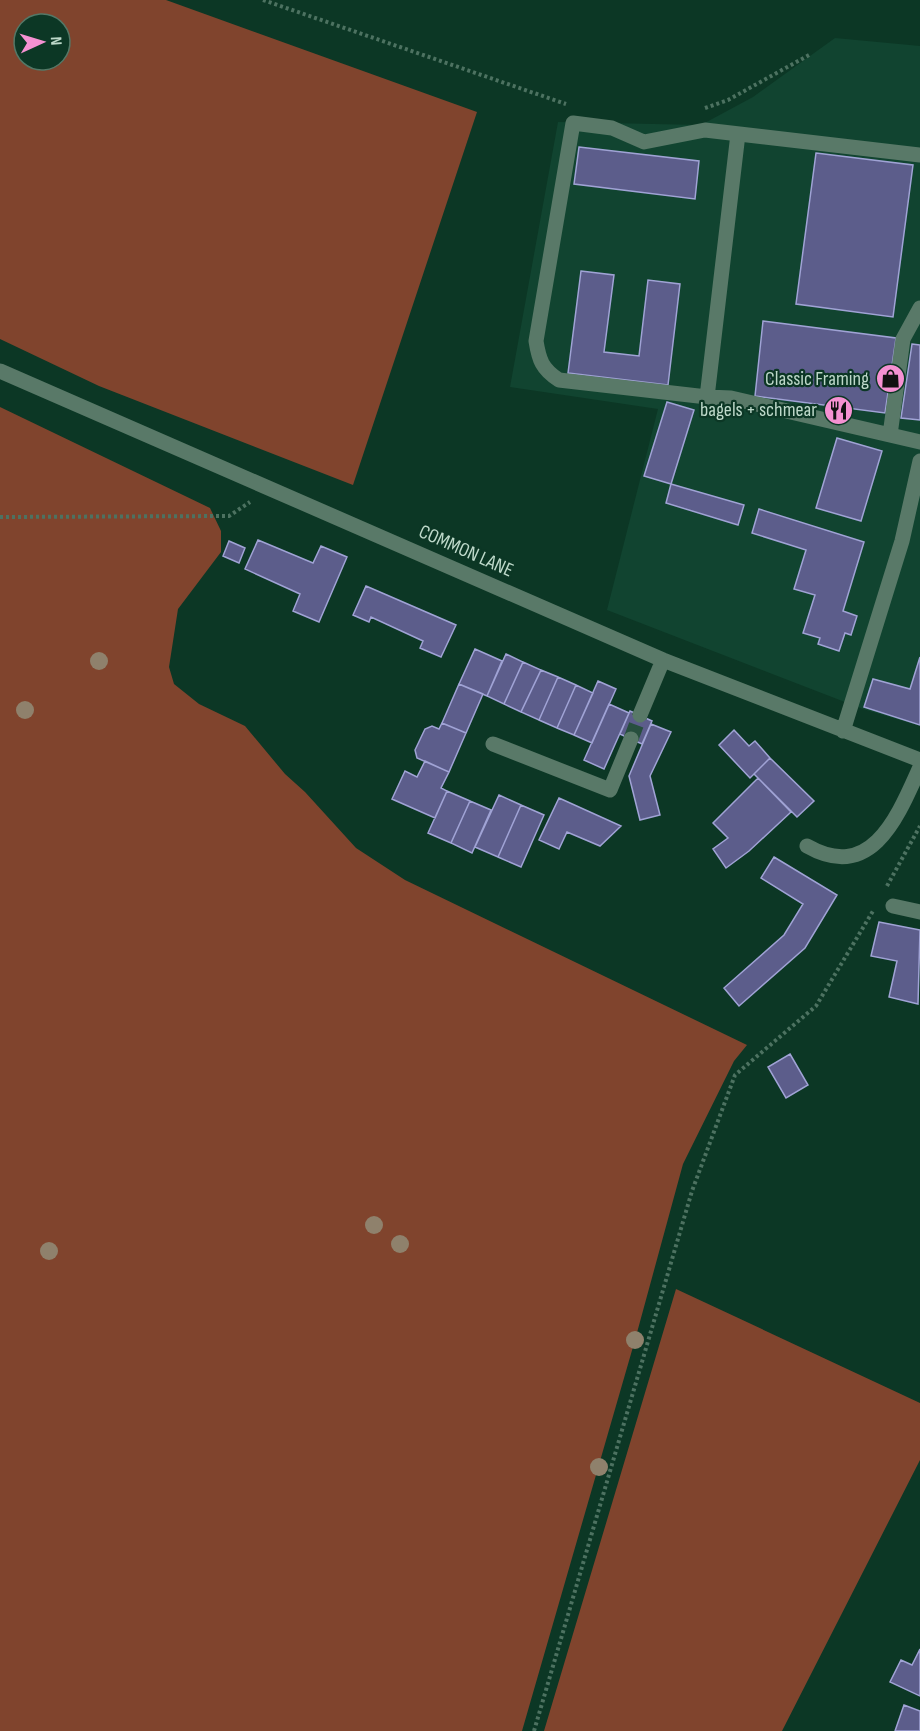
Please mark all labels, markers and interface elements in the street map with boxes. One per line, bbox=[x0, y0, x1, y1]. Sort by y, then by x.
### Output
north arrow bbox=[12, 12, 72, 72]
text: N bbox=[46, 36, 65, 46]
shop icon: Classic Framing bbox=[874, 363, 906, 395]
place label: Classic Framing bbox=[765, 367, 869, 391]
restaurant icon: bagels + schmear bbox=[822, 394, 854, 426]
place label: bagels + schmear bbox=[700, 398, 817, 422]
street label: COMMON LANE bbox=[415, 519, 517, 583]

